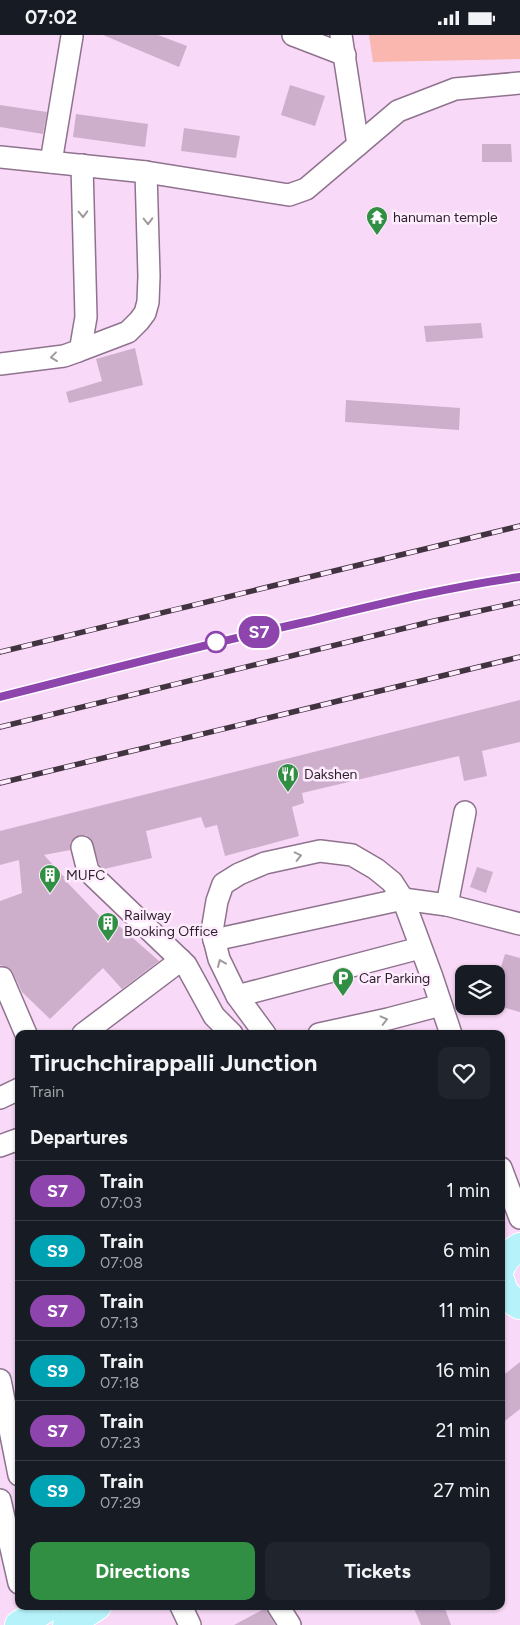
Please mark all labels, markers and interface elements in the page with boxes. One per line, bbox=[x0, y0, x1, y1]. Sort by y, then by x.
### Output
text: 07:02 bbox=[25, 6, 77, 29]
temple icon: hanuman temple bbox=[365, 205, 389, 236]
place label: hanuman temple bbox=[393, 209, 498, 226]
one-way arrow bbox=[78, 210, 88, 218]
one-way arrow bbox=[142, 217, 153, 225]
one-way arrow bbox=[50, 351, 58, 362]
line badge: S7 bbox=[236, 616, 282, 648]
text: S7 bbox=[249, 621, 269, 643]
unlabelled marker bbox=[205, 631, 227, 653]
restaurant icon: Dakshen bbox=[276, 762, 300, 793]
place label: Dakshen bbox=[304, 766, 358, 783]
one-way arrow bbox=[293, 851, 302, 862]
building icon: MUFC bbox=[38, 863, 62, 894]
place label: MUFC bbox=[66, 867, 105, 884]
place label: Railway Booking Office bbox=[124, 907, 218, 940]
building icon: Railway Booking Office bbox=[96, 911, 120, 942]
one-way arrow bbox=[217, 959, 228, 968]
map controls bbox=[455, 965, 505, 1015]
button: layers bbox=[455, 965, 505, 1015]
parking icon: Car Parking bbox=[331, 966, 355, 997]
place label: Car Parking bbox=[359, 970, 430, 987]
one-way arrow bbox=[379, 1015, 388, 1026]
button: heart bbox=[438, 1047, 490, 1099]
text: Tiruchchirappalli Junction bbox=[30, 1048, 317, 1077]
text: Train bbox=[30, 1082, 64, 1101]
text: Departures bbox=[30, 1126, 128, 1149]
text: Train bbox=[100, 1170, 143, 1193]
text: 1 min bbox=[446, 1179, 490, 1202]
text: S7 bbox=[47, 1180, 68, 1202]
text: 07:03 bbox=[100, 1193, 142, 1212]
text: Train bbox=[100, 1230, 143, 1253]
text: 6 min bbox=[443, 1239, 490, 1262]
text: S9 bbox=[47, 1240, 68, 1262]
text: 07:08 bbox=[100, 1253, 143, 1272]
text: Train bbox=[100, 1290, 143, 1313]
text: 11 min bbox=[438, 1299, 490, 1322]
text: S7 bbox=[47, 1300, 68, 1322]
text: 07:13 bbox=[100, 1313, 138, 1332]
text: Train bbox=[100, 1350, 143, 1373]
text: 16 min bbox=[436, 1359, 490, 1382]
text: S9 bbox=[47, 1360, 68, 1382]
text: 07:18 bbox=[100, 1373, 139, 1392]
text: Train bbox=[100, 1410, 143, 1433]
text: 21 min bbox=[436, 1419, 490, 1442]
text: S7 bbox=[47, 1420, 68, 1442]
text: 07:23 bbox=[100, 1433, 141, 1452]
text: Train bbox=[100, 1470, 143, 1493]
text: 27 min bbox=[433, 1479, 490, 1502]
text: S9 bbox=[47, 1480, 68, 1502]
text: 07:29 bbox=[100, 1493, 141, 1512]
button: Directions bbox=[30, 1542, 255, 1600]
button: Tickets bbox=[265, 1542, 490, 1600]

